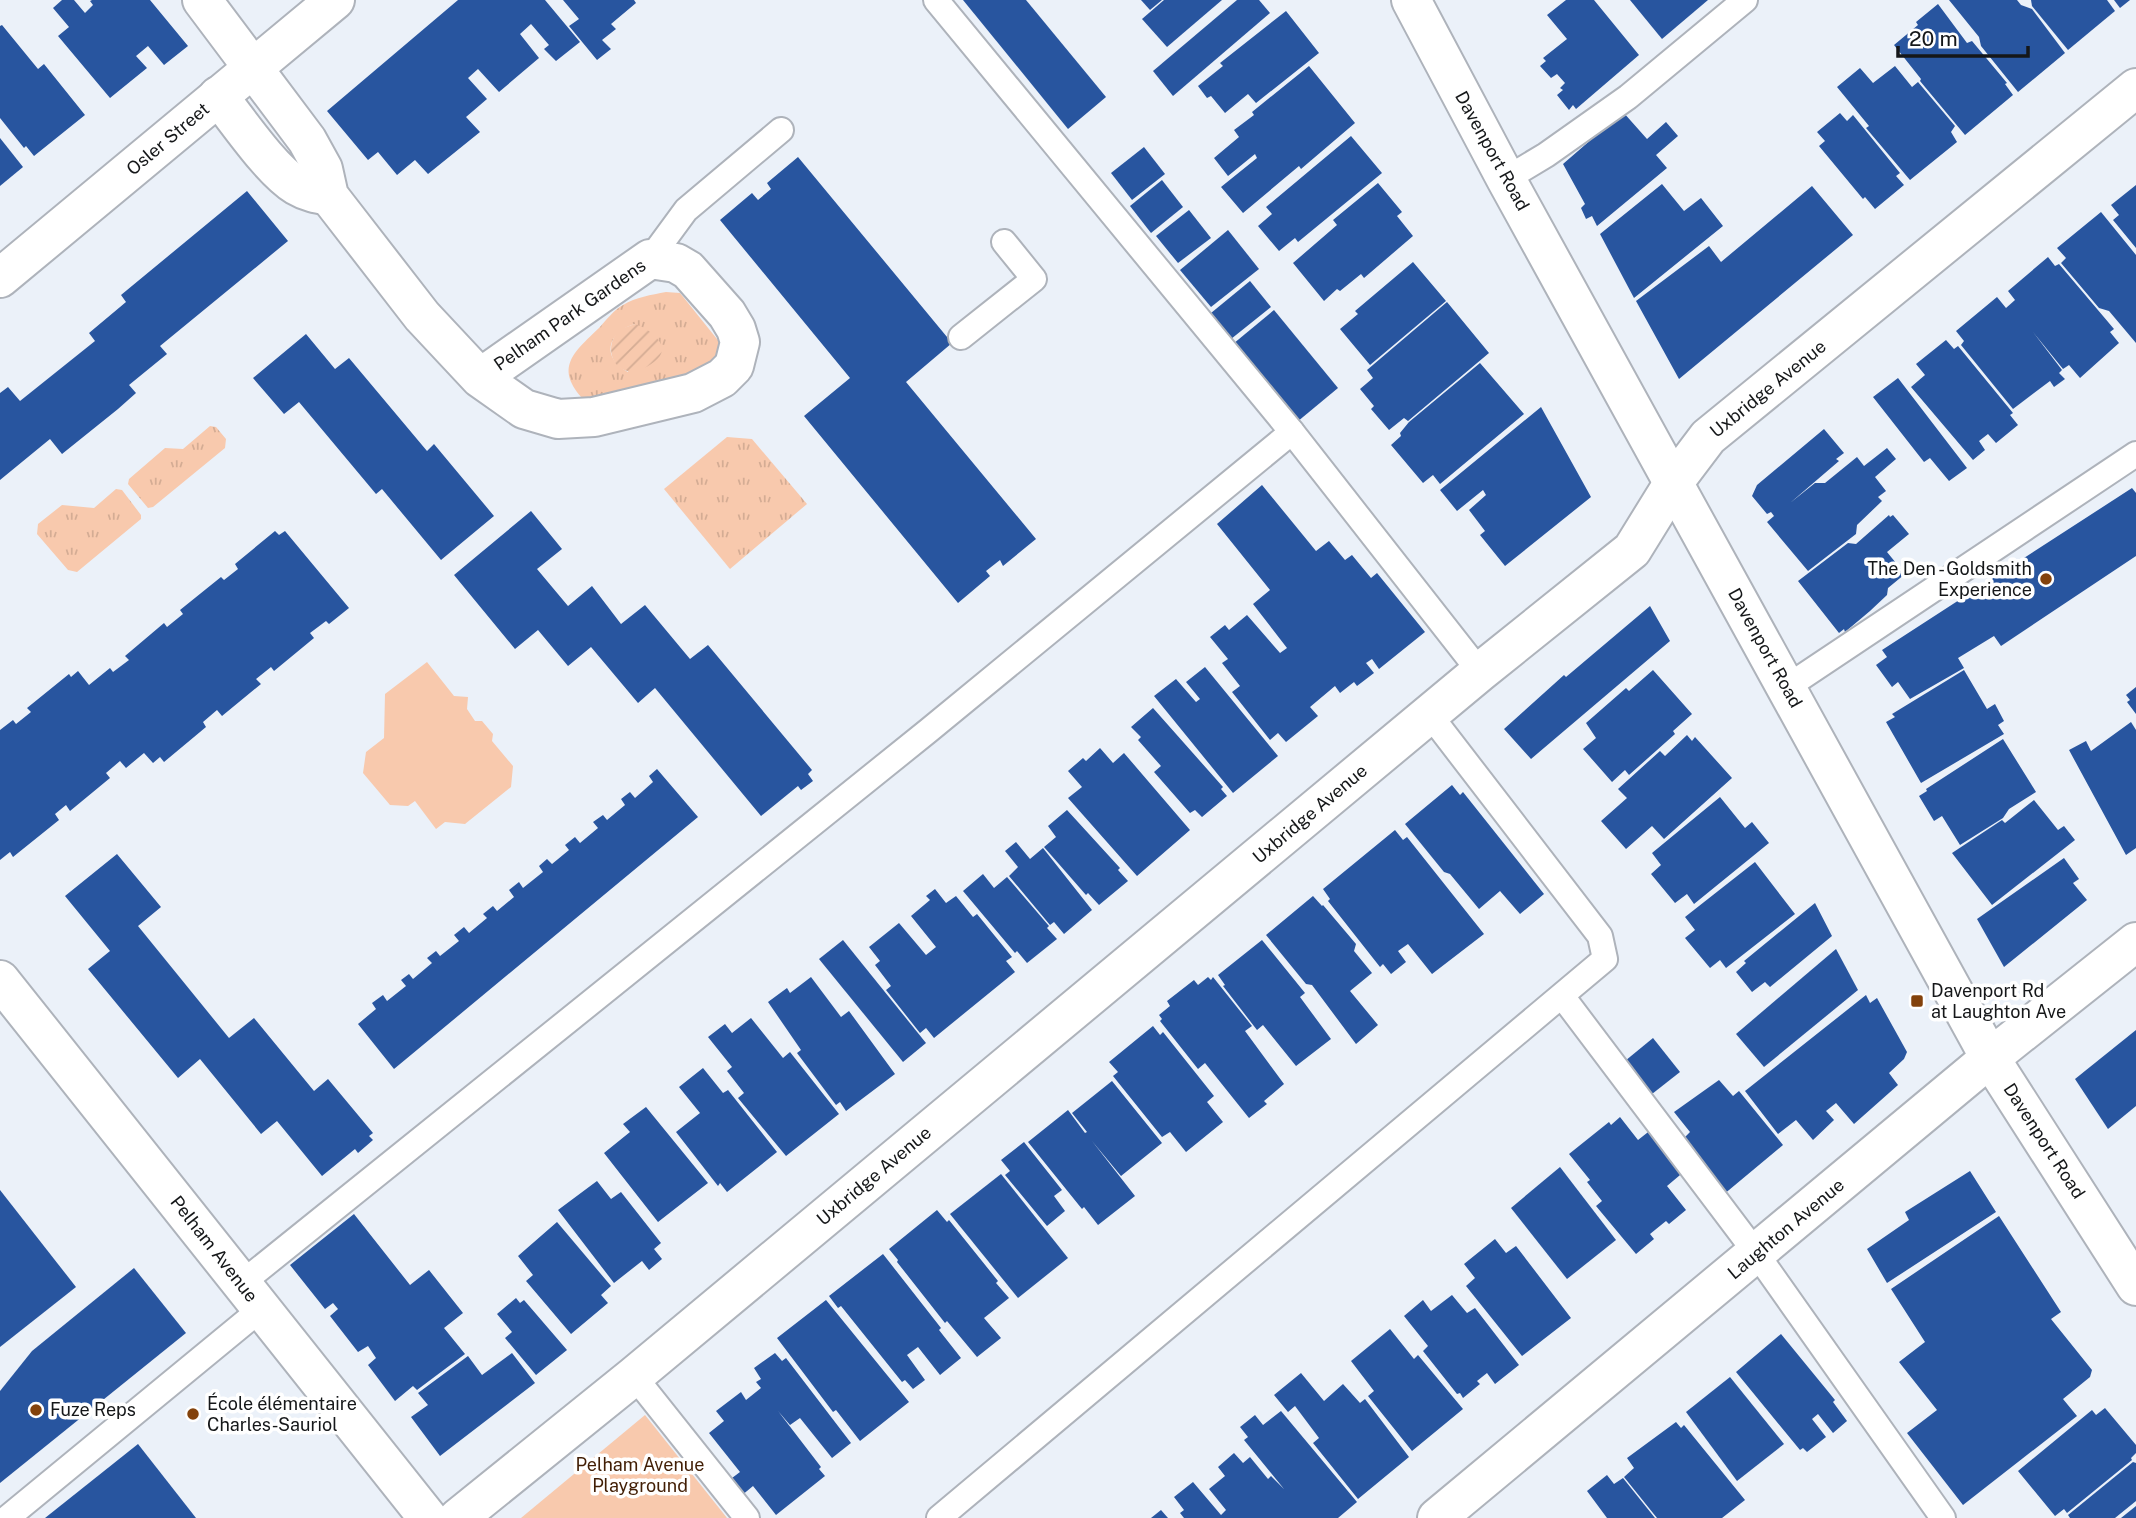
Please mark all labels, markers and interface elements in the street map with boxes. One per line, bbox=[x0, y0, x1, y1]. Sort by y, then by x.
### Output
scale bar bbox=[1898, 14, 2028, 58]
text: 20 m bbox=[1909, 26, 1958, 51]
street label: Davenport Road bbox=[1451, 87, 1534, 214]
street label: Osler Street bbox=[122, 98, 213, 179]
street label: Pelham Park Gardens bbox=[490, 254, 650, 375]
street label: Uxbridge Avenue bbox=[1706, 335, 1830, 442]
place label: The Den - Goldsmith Experience bbox=[1867, 558, 2032, 600]
marker: The Den - Goldsmith Experience bbox=[2038, 571, 2054, 587]
street label: Davenport Road bbox=[1724, 584, 1807, 711]
street label: Uxbridge Avenue bbox=[1248, 760, 1371, 868]
place label: Davenport Rd at Laughton Ave bbox=[1931, 980, 2066, 1022]
marker: Davenport Rd at Laughton Ave bbox=[1909, 993, 1925, 1009]
street label: Davenport Road bbox=[1999, 1079, 2090, 1202]
street label: Uxbridge Avenue bbox=[812, 1122, 935, 1230]
street label: Laughton Avenue bbox=[1723, 1174, 1848, 1283]
street label: Pelham Avenue bbox=[166, 1191, 262, 1306]
place label: École élémentaire Charles-Sauriol bbox=[207, 1392, 357, 1435]
place label: Fuze Reps bbox=[50, 1399, 136, 1420]
marker: Fuze Reps bbox=[28, 1402, 44, 1418]
marker: École élémentaire Charles-Sauriol bbox=[185, 1406, 201, 1422]
park label: Pelham Avenue Playground bbox=[576, 1454, 704, 1496]

